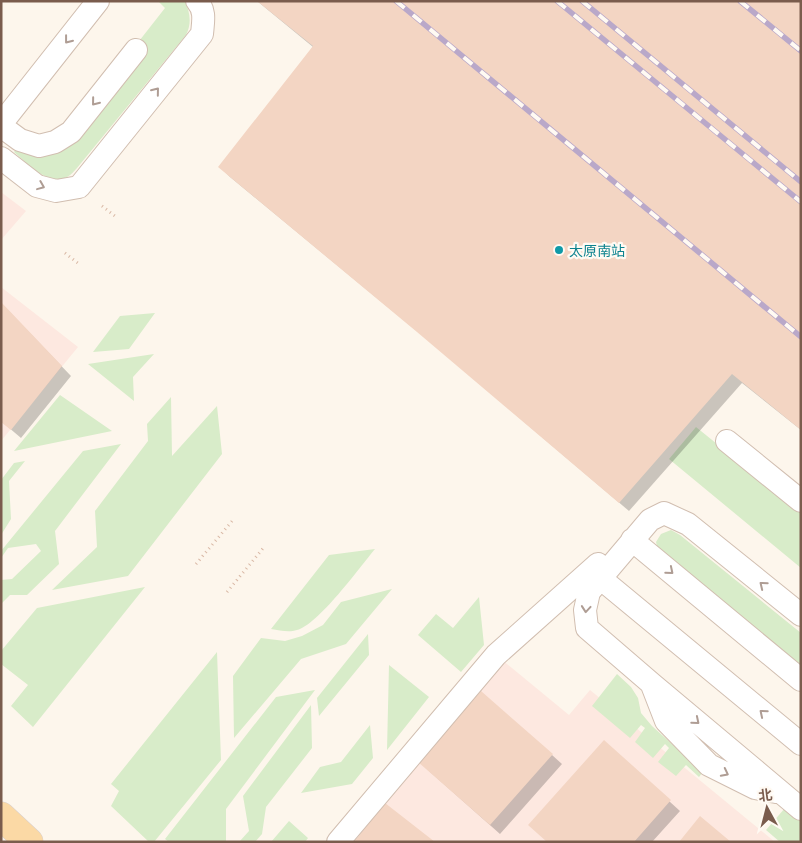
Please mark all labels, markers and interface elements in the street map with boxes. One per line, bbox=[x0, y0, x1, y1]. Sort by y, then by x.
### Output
one-way arrow bbox=[64, 34, 73, 43]
one-way arrow bbox=[150, 88, 158, 97]
one-way arrow bbox=[92, 96, 100, 105]
one-way arrow bbox=[36, 180, 45, 190]
place label: 太原南站 bbox=[569, 242, 625, 259]
marker: 太原南站 bbox=[553, 244, 565, 256]
one-way arrow bbox=[664, 566, 673, 574]
one-way arrow bbox=[760, 582, 769, 590]
one-way arrow bbox=[581, 605, 592, 613]
one-way arrow bbox=[760, 710, 769, 719]
one-way arrow bbox=[690, 715, 699, 724]
one-way arrow bbox=[720, 767, 729, 777]
north arrow bbox=[742, 783, 792, 833]
text: 北 bbox=[757, 785, 773, 804]

